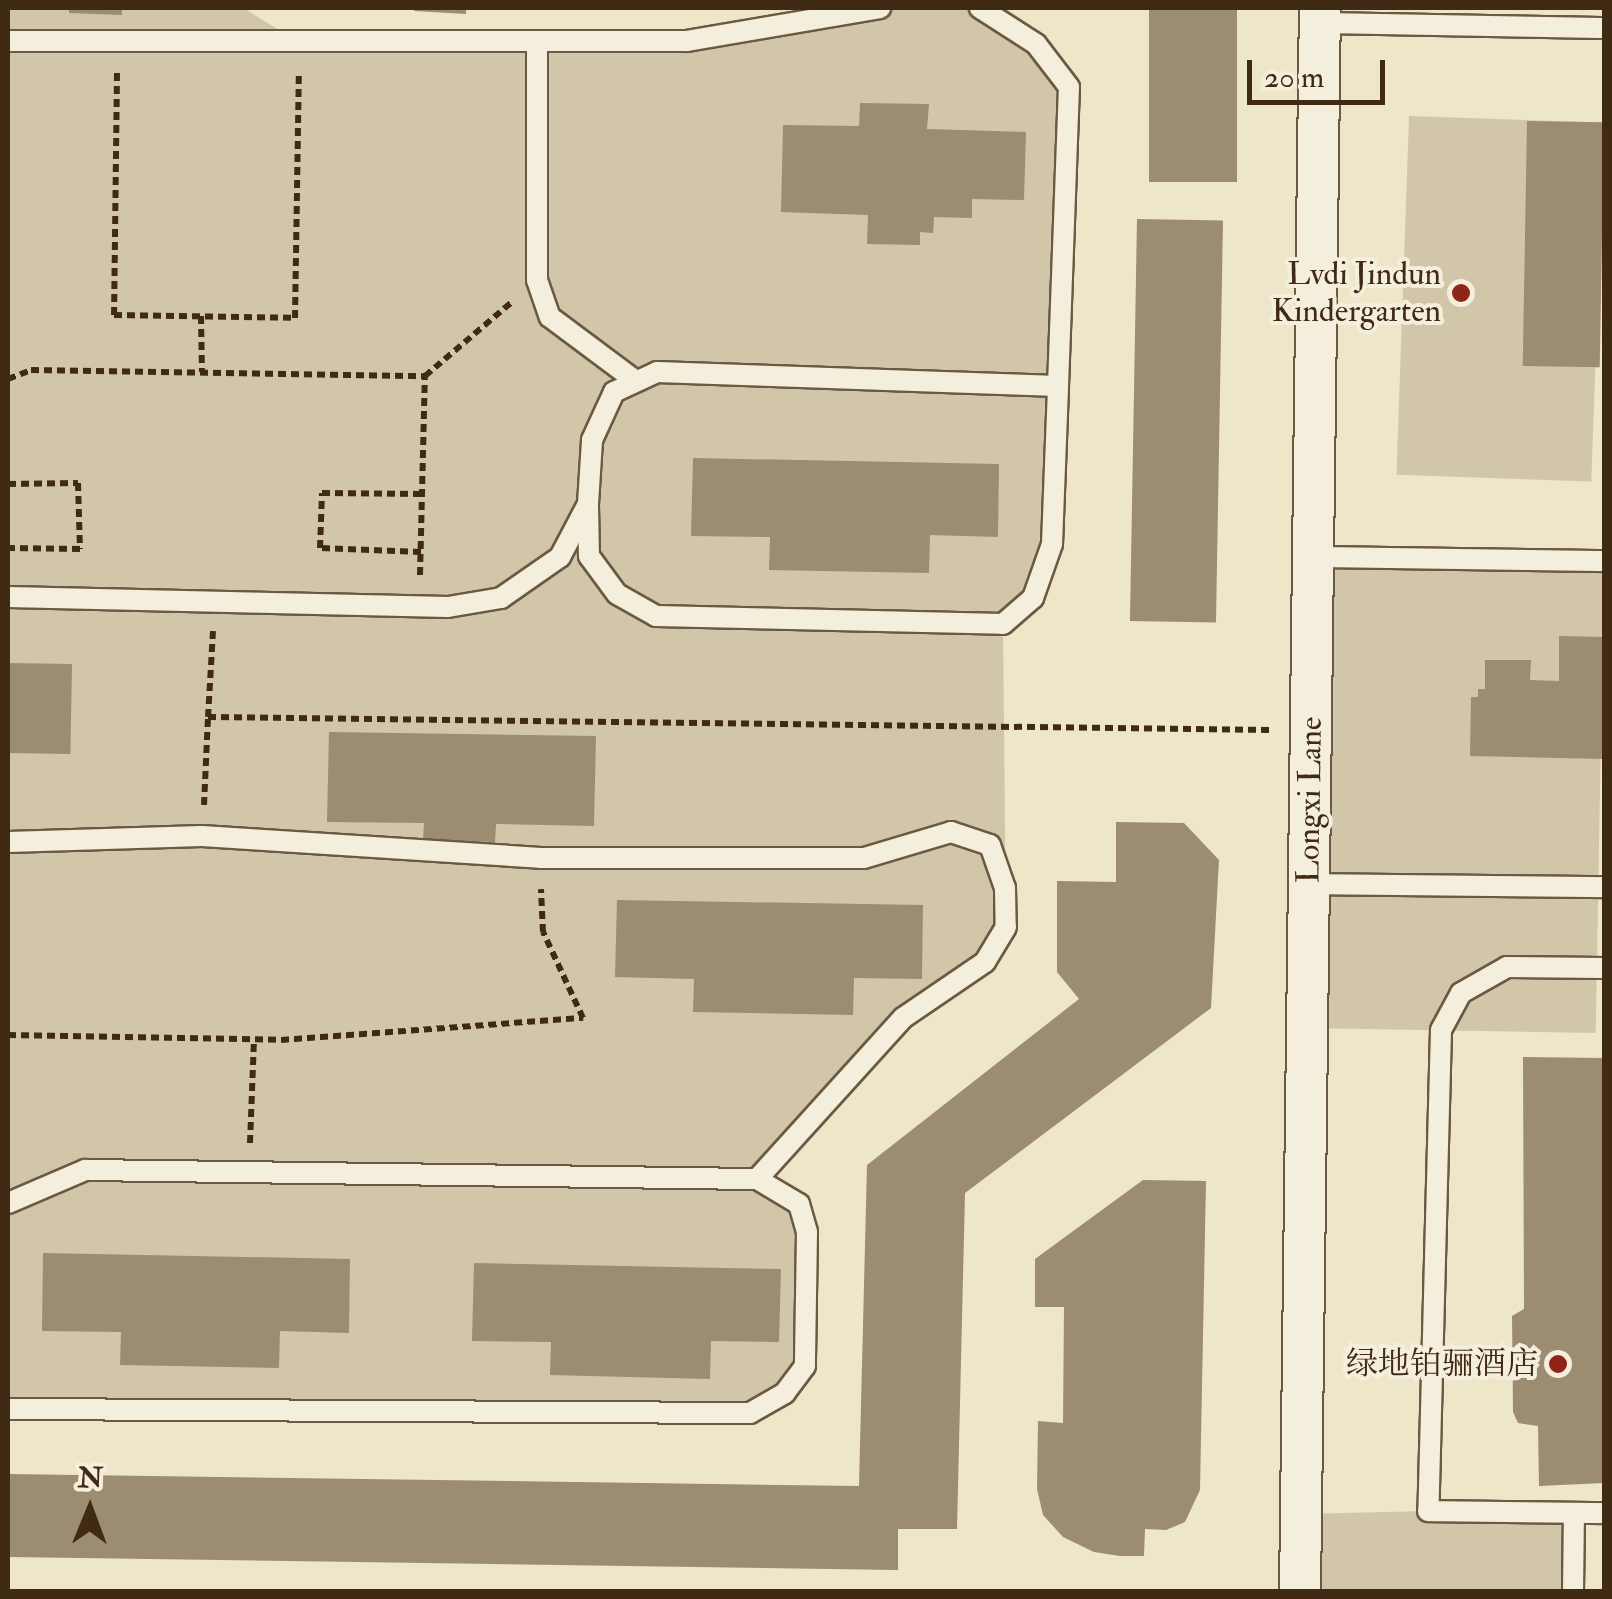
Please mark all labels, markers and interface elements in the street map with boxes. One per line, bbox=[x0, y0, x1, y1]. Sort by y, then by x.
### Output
scale bar bbox=[1252, 40, 1390, 102]
text: 20 m bbox=[1264, 59, 1324, 96]
place label: Lvdi Jindun Kindergarten bbox=[1272, 256, 1441, 331]
marker: Lvdi Jindun Kindergarten bbox=[1450, 282, 1472, 304]
street label: Longxi Lane bbox=[1289, 716, 1331, 884]
place label: 绿地铂骊酒店 bbox=[1346, 1345, 1538, 1383]
marker: 绿地铂骊酒店 bbox=[1547, 1353, 1569, 1375]
north arrow bbox=[40, 1459, 140, 1559]
text: N bbox=[78, 1461, 103, 1496]

